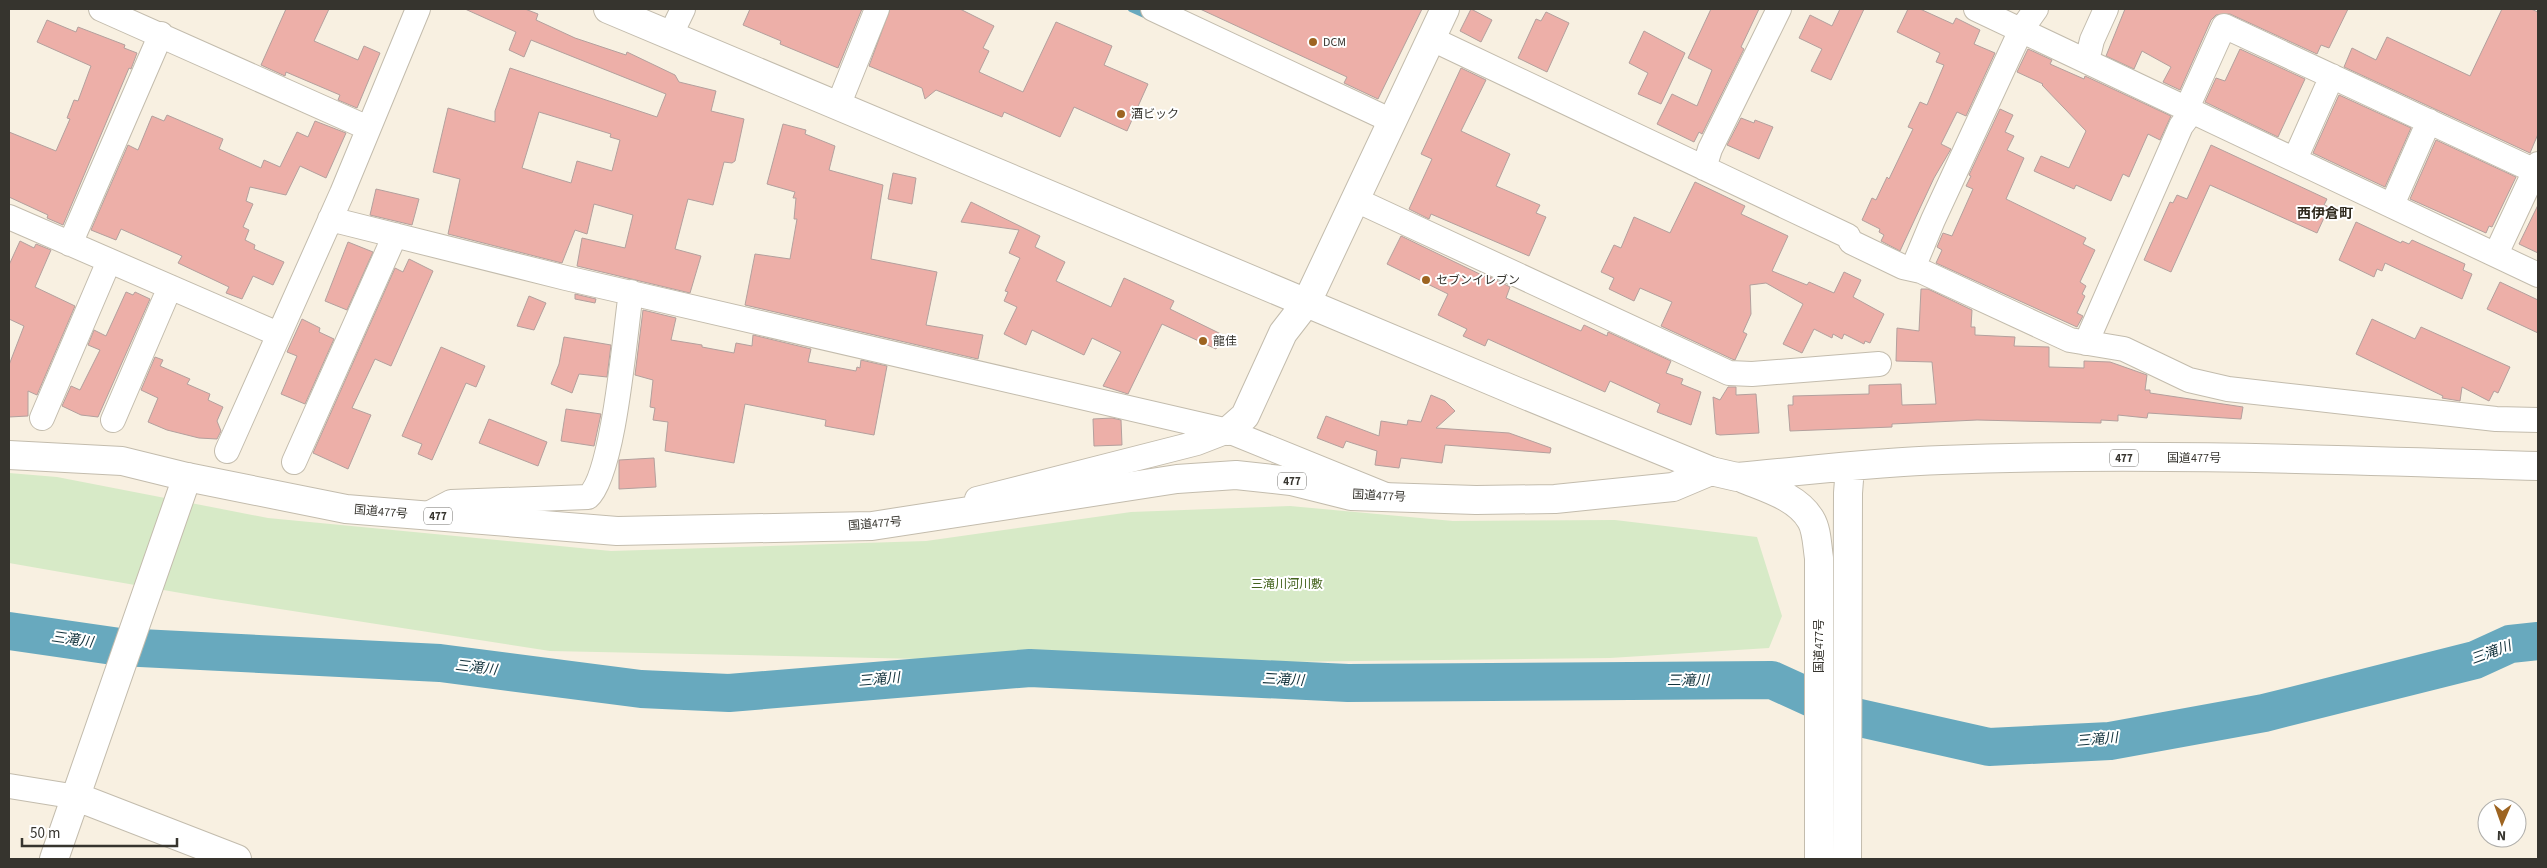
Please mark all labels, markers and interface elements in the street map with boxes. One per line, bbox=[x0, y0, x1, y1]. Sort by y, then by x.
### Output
place label: DCM bbox=[1323, 34, 1346, 51]
marker: DCM bbox=[1307, 36, 1319, 48]
place label: 酒ビック bbox=[1131, 106, 1179, 123]
marker: 酒ビック bbox=[1115, 108, 1127, 120]
district label: 西伊倉町 bbox=[2297, 204, 2353, 224]
place label: セブンイレブン bbox=[1436, 272, 1520, 289]
marker: セブンイレブン bbox=[1420, 274, 1432, 286]
place label: 龍佳 bbox=[1213, 333, 1237, 350]
marker: 龍佳 bbox=[1197, 335, 1209, 347]
road number: 477 bbox=[2110, 449, 2138, 466]
street label: 国道477号 bbox=[2167, 450, 2221, 467]
road number: 477 bbox=[1278, 472, 1306, 490]
street label: 国道477号 bbox=[1352, 486, 1406, 506]
street label: 国道477号 bbox=[353, 501, 409, 523]
road number: 477 bbox=[424, 508, 452, 524]
street label: 国道477号 bbox=[847, 513, 903, 535]
park label: 三滝川河川敷 bbox=[1251, 576, 1323, 593]
street label: 国道477号 bbox=[1811, 619, 1828, 673]
water label: 三滝川 bbox=[50, 627, 96, 653]
water label: 三滝川 bbox=[2468, 636, 2516, 670]
water label: 三滝川 bbox=[454, 656, 500, 681]
water label: 三滝川 bbox=[857, 668, 903, 692]
water label: 三滝川 bbox=[1262, 669, 1306, 691]
water label: 三滝川 bbox=[1667, 671, 1711, 691]
water label: 三滝川 bbox=[2075, 728, 2121, 752]
north arrow bbox=[2477, 798, 2527, 848]
scale bar bbox=[22, 816, 178, 848]
text: 50 m bbox=[30, 823, 60, 844]
text: N bbox=[2497, 825, 2507, 845]

